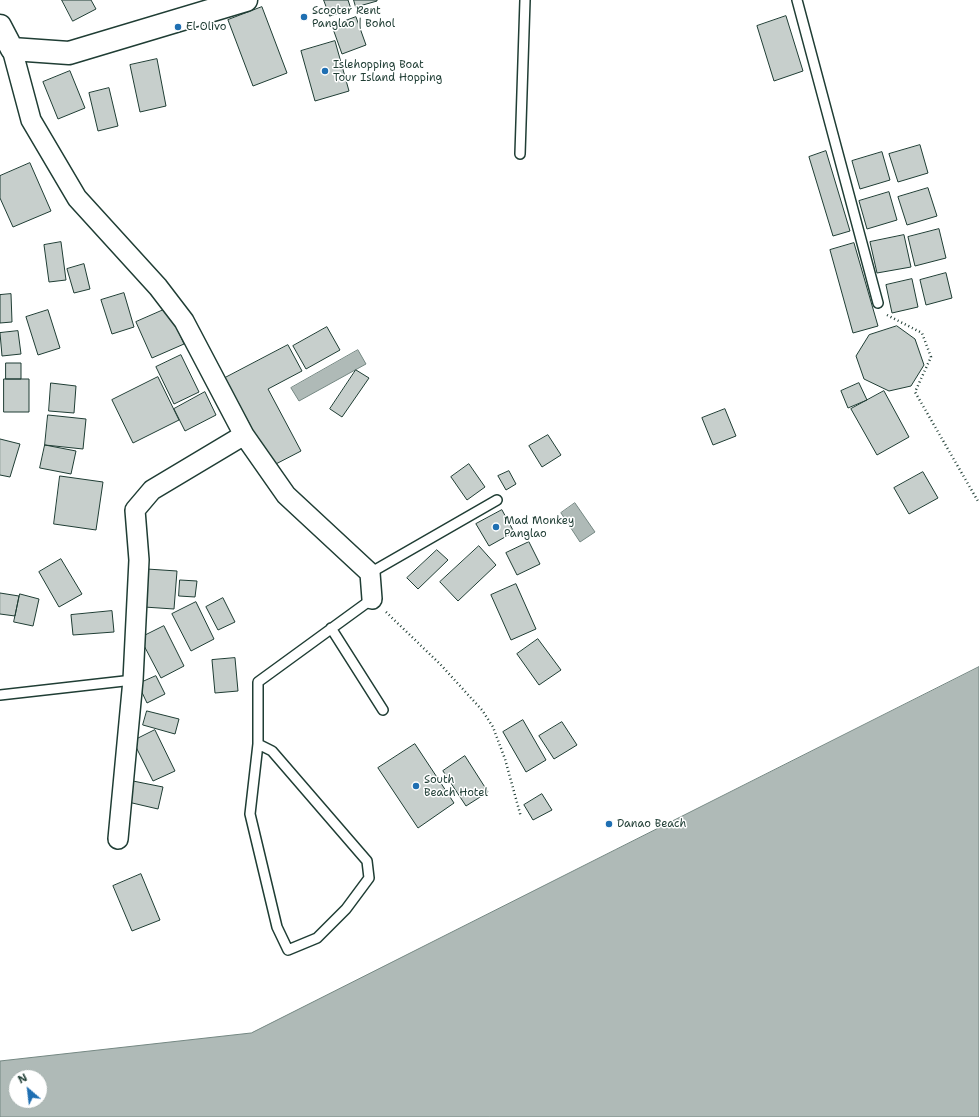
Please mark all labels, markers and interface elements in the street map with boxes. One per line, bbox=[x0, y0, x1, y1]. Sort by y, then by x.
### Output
place label: Scooter Rent Panglao | Bohol bbox=[312, 4, 395, 30]
marker: Scooter Rent Panglao | Bohol bbox=[299, 12, 309, 22]
place label: El Olivo bbox=[186, 20, 227, 34]
marker: El Olivo bbox=[173, 22, 183, 32]
place label: Islehopping Boat Tour Island Hopping bbox=[333, 58, 442, 84]
marker: Islehopping Boat Tour Island Hopping bbox=[320, 66, 330, 76]
place label: Mad Monkey Panglao bbox=[504, 514, 574, 540]
marker: Mad Monkey Panglao bbox=[491, 522, 501, 532]
place label: South Beach Hotel bbox=[424, 773, 488, 799]
marker: South Beach Hotel bbox=[411, 781, 421, 791]
place label: Danao Beach bbox=[617, 817, 686, 831]
marker: Danao Beach bbox=[604, 819, 614, 829]
north arrow bbox=[8, 1069, 48, 1109]
text: N bbox=[15, 1070, 30, 1088]

